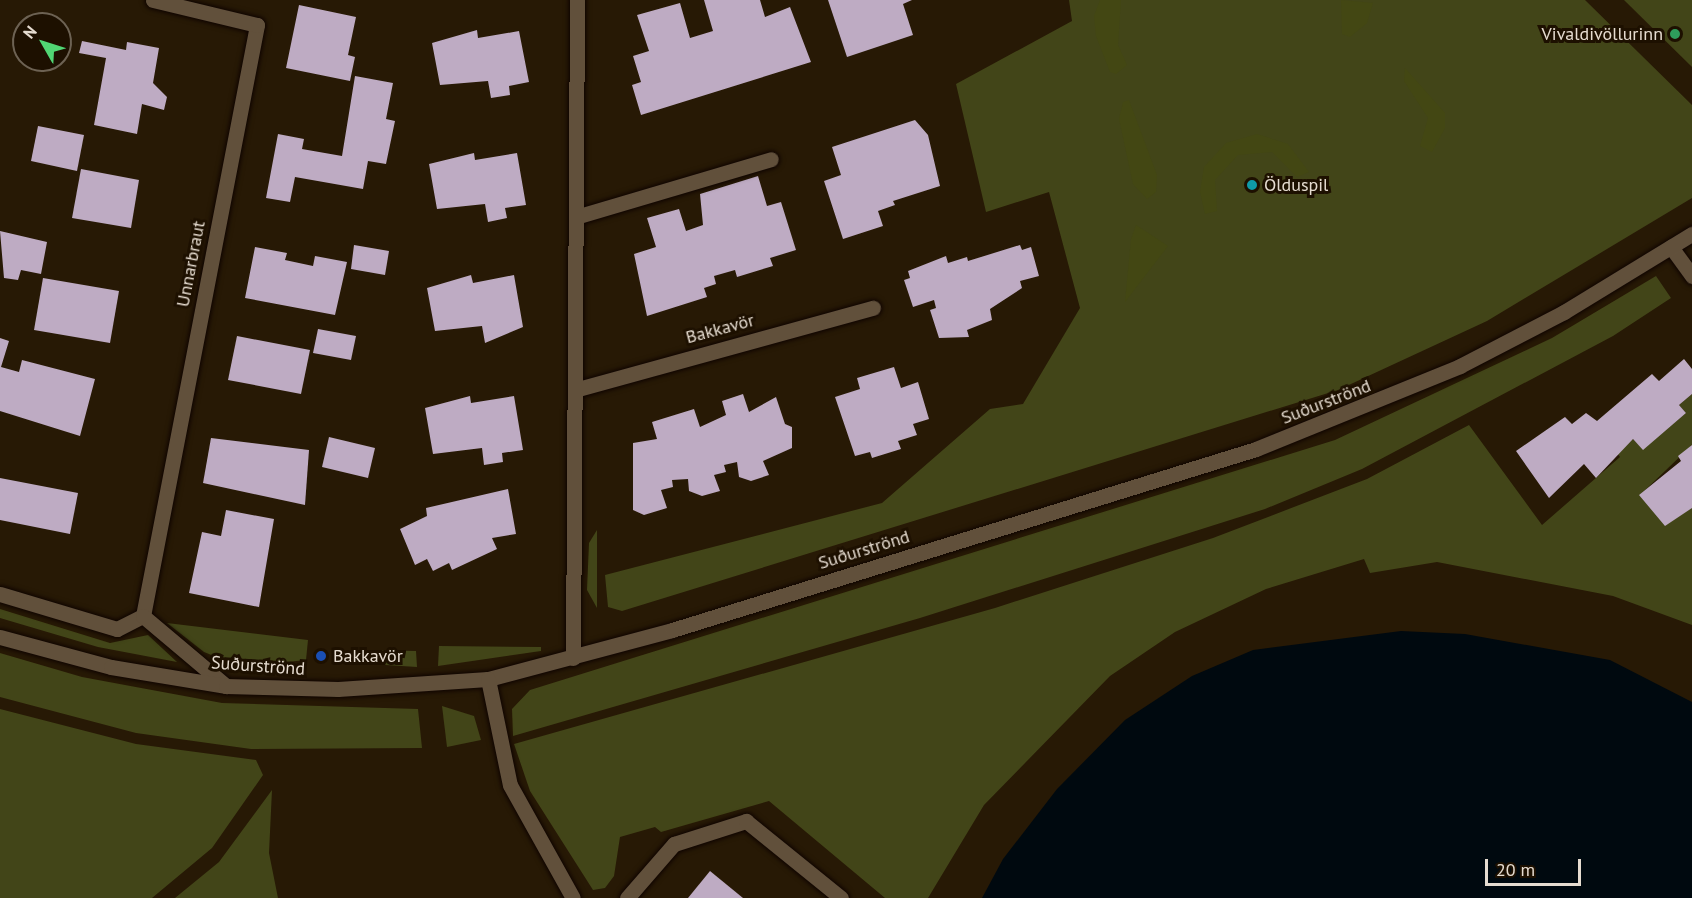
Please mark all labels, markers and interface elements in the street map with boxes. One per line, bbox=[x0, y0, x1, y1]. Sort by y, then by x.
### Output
north arrow bbox=[12, 12, 72, 72]
text: N bbox=[18, 22, 41, 42]
place label: Vivaldivöllurinn bbox=[1542, 23, 1663, 45]
marker: Vivaldivöllurinn bbox=[1668, 27, 1682, 41]
place label: Ölduspil bbox=[1264, 174, 1328, 196]
marker: Ölduspil bbox=[1245, 178, 1259, 192]
street label: Unnarbraut bbox=[172, 219, 210, 309]
street label: Bakkavör bbox=[683, 310, 757, 348]
street label: Suðurströnd bbox=[1278, 375, 1374, 429]
street label: Suðurströnd bbox=[816, 526, 912, 574]
place label: Bakkavör bbox=[333, 645, 403, 667]
marker: Bakkavör bbox=[314, 649, 328, 663]
street label: Suðurströnd bbox=[210, 652, 306, 680]
scale bar bbox=[1488, 847, 1584, 885]
text: 20 m bbox=[1496, 858, 1535, 881]

